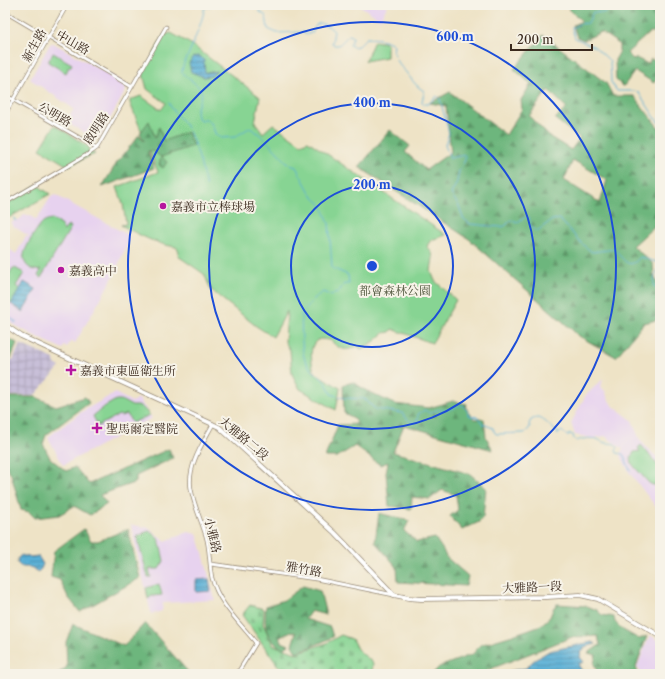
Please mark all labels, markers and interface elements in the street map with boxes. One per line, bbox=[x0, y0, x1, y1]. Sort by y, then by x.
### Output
street label: 新生路 bbox=[19, 26, 49, 64]
scale bar bbox=[511, 26, 592, 52]
street label: 中山路 bbox=[54, 27, 92, 57]
text: 600 m bbox=[436, 29, 474, 44]
text: 200 m bbox=[517, 32, 554, 47]
text: 400 m bbox=[353, 95, 391, 110]
street label: 公明路 bbox=[36, 99, 74, 129]
street label: 啟明路 bbox=[80, 109, 112, 147]
text: 200 m bbox=[353, 177, 391, 192]
place label: 嘉義市立棒球場 bbox=[171, 199, 255, 214]
marker: 嘉義市立棒球場 bbox=[158, 201, 168, 211]
centre of rings bbox=[365, 259, 379, 273]
place label: 嘉義高中 bbox=[69, 263, 117, 278]
marker: 嘉義高中 bbox=[56, 265, 66, 275]
park label: 都會森林公園 bbox=[359, 283, 431, 298]
place label: 嘉義市東區衛生所 bbox=[80, 363, 176, 378]
marker: 嘉義市東區衛生所 bbox=[65, 364, 77, 376]
street label: 大雅路二段 bbox=[216, 413, 272, 463]
place label: 聖馬爾定醫院 bbox=[106, 421, 178, 436]
marker: 聖馬爾定醫院 bbox=[91, 422, 103, 434]
street label: 小雅路 bbox=[201, 516, 225, 554]
street label: 雅竹路 bbox=[285, 558, 323, 580]
street label: 大雅路一段 bbox=[502, 578, 562, 596]

